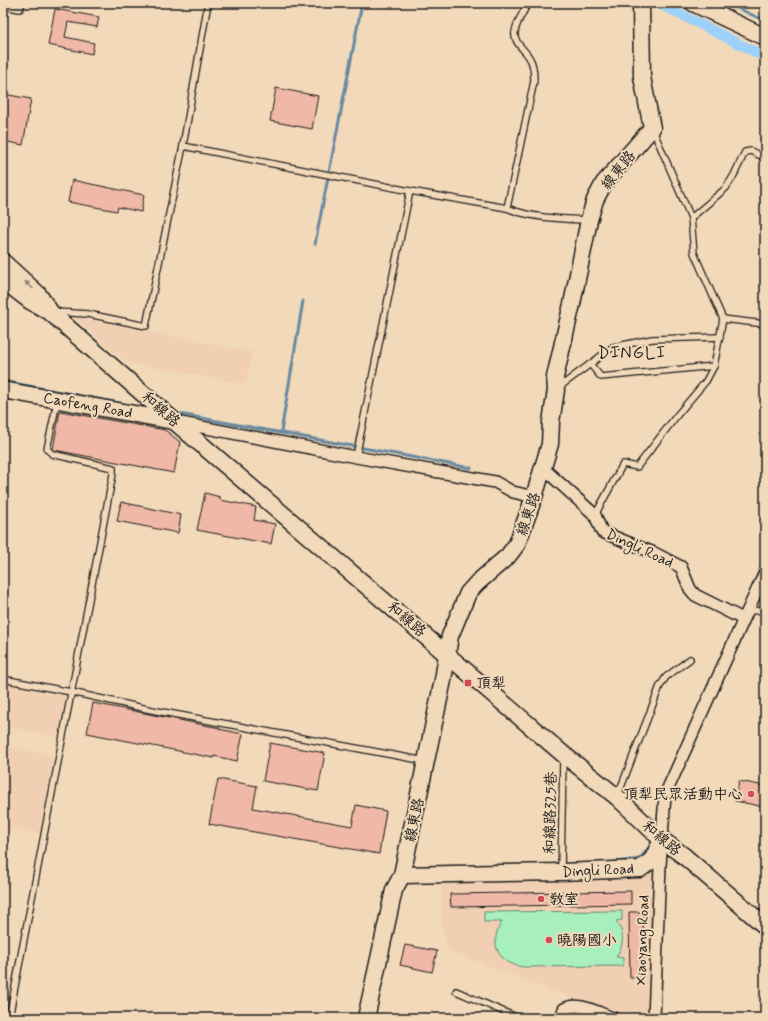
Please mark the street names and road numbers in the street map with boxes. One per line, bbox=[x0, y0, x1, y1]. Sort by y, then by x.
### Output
street label: 線東路 bbox=[597, 147, 641, 194]
street label: 和線路 bbox=[137, 387, 184, 432]
street label: Caofeng Road bbox=[42, 388, 134, 424]
street label: 線東路 bbox=[512, 490, 546, 539]
street label: Dingli Road bbox=[602, 525, 677, 574]
street label: 和線路 bbox=[383, 598, 430, 642]
street label: 和線路325巷 bbox=[540, 771, 562, 855]
street label: 線東路 bbox=[401, 796, 429, 844]
street label: 和線路 bbox=[638, 817, 685, 861]
street label: Dingli Road bbox=[561, 859, 635, 884]
street label: Xiaoyang Road bbox=[631, 894, 656, 986]

